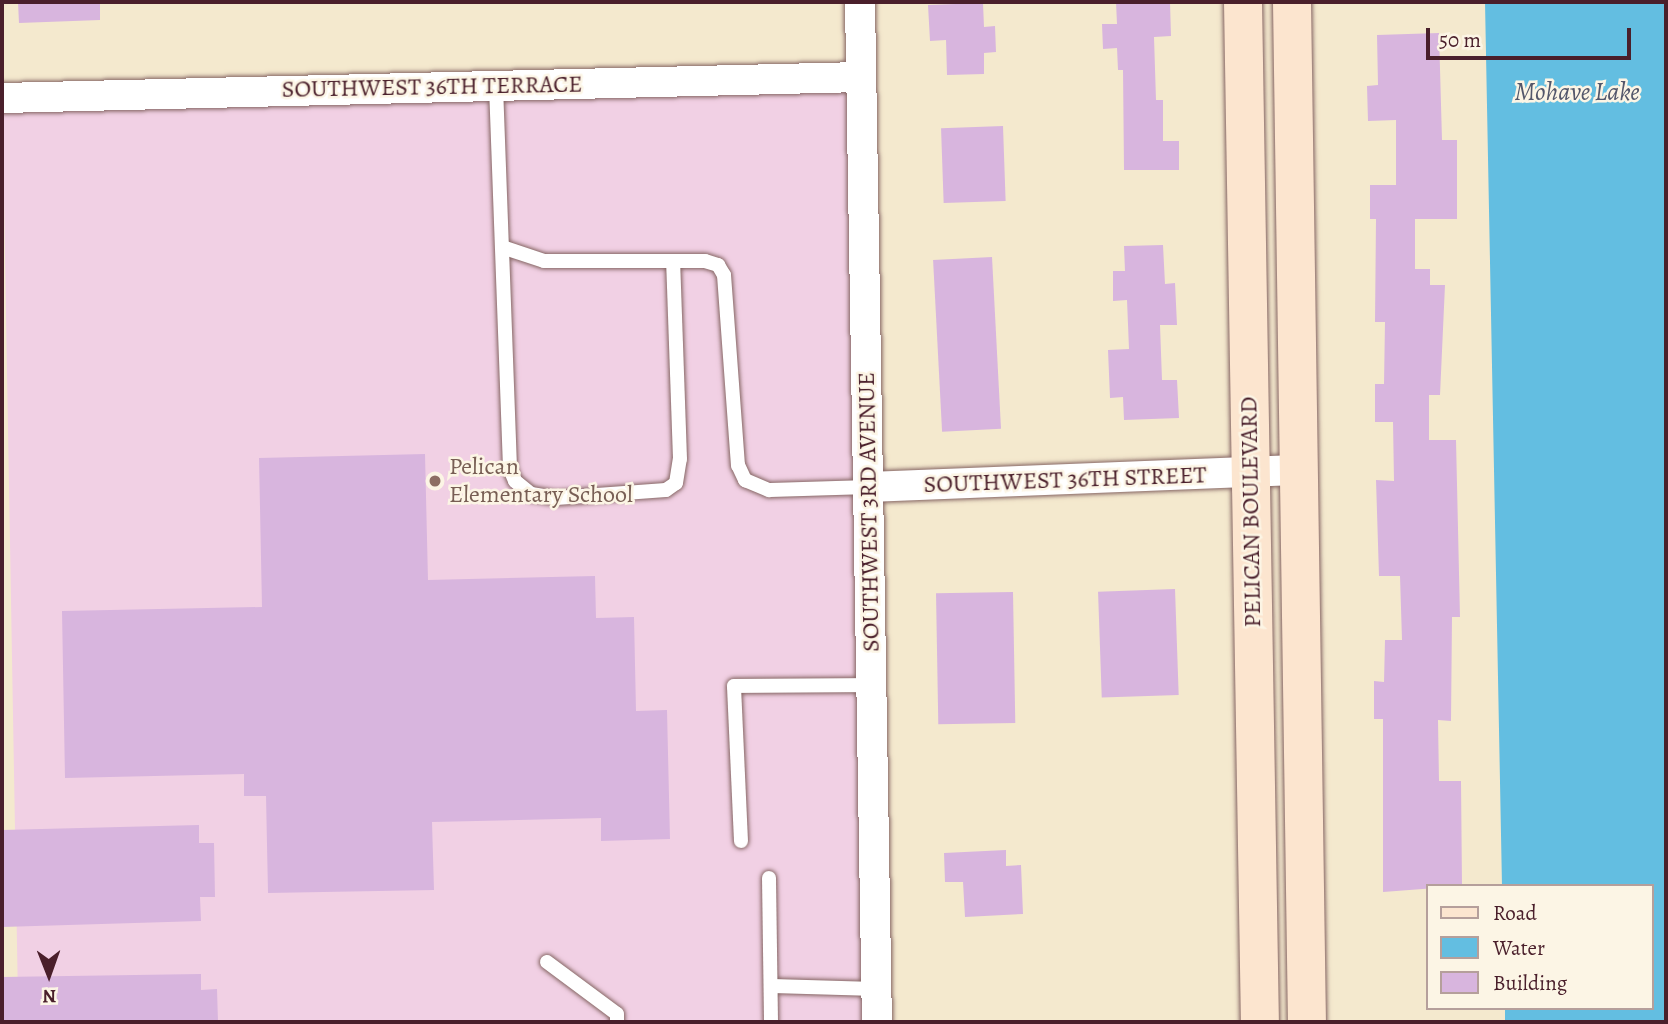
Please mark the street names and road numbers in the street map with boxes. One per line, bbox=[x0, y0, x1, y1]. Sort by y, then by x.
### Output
street label: SOUTHWEST 36TH TERRACE bbox=[281, 70, 583, 104]
street label: SOUTHWEST 3RD AVENUE bbox=[852, 372, 886, 652]
street label: PELICAN BOULEVARD bbox=[1235, 396, 1267, 628]
street label: SOUTHWEST 36TH STREET bbox=[923, 461, 1207, 499]

